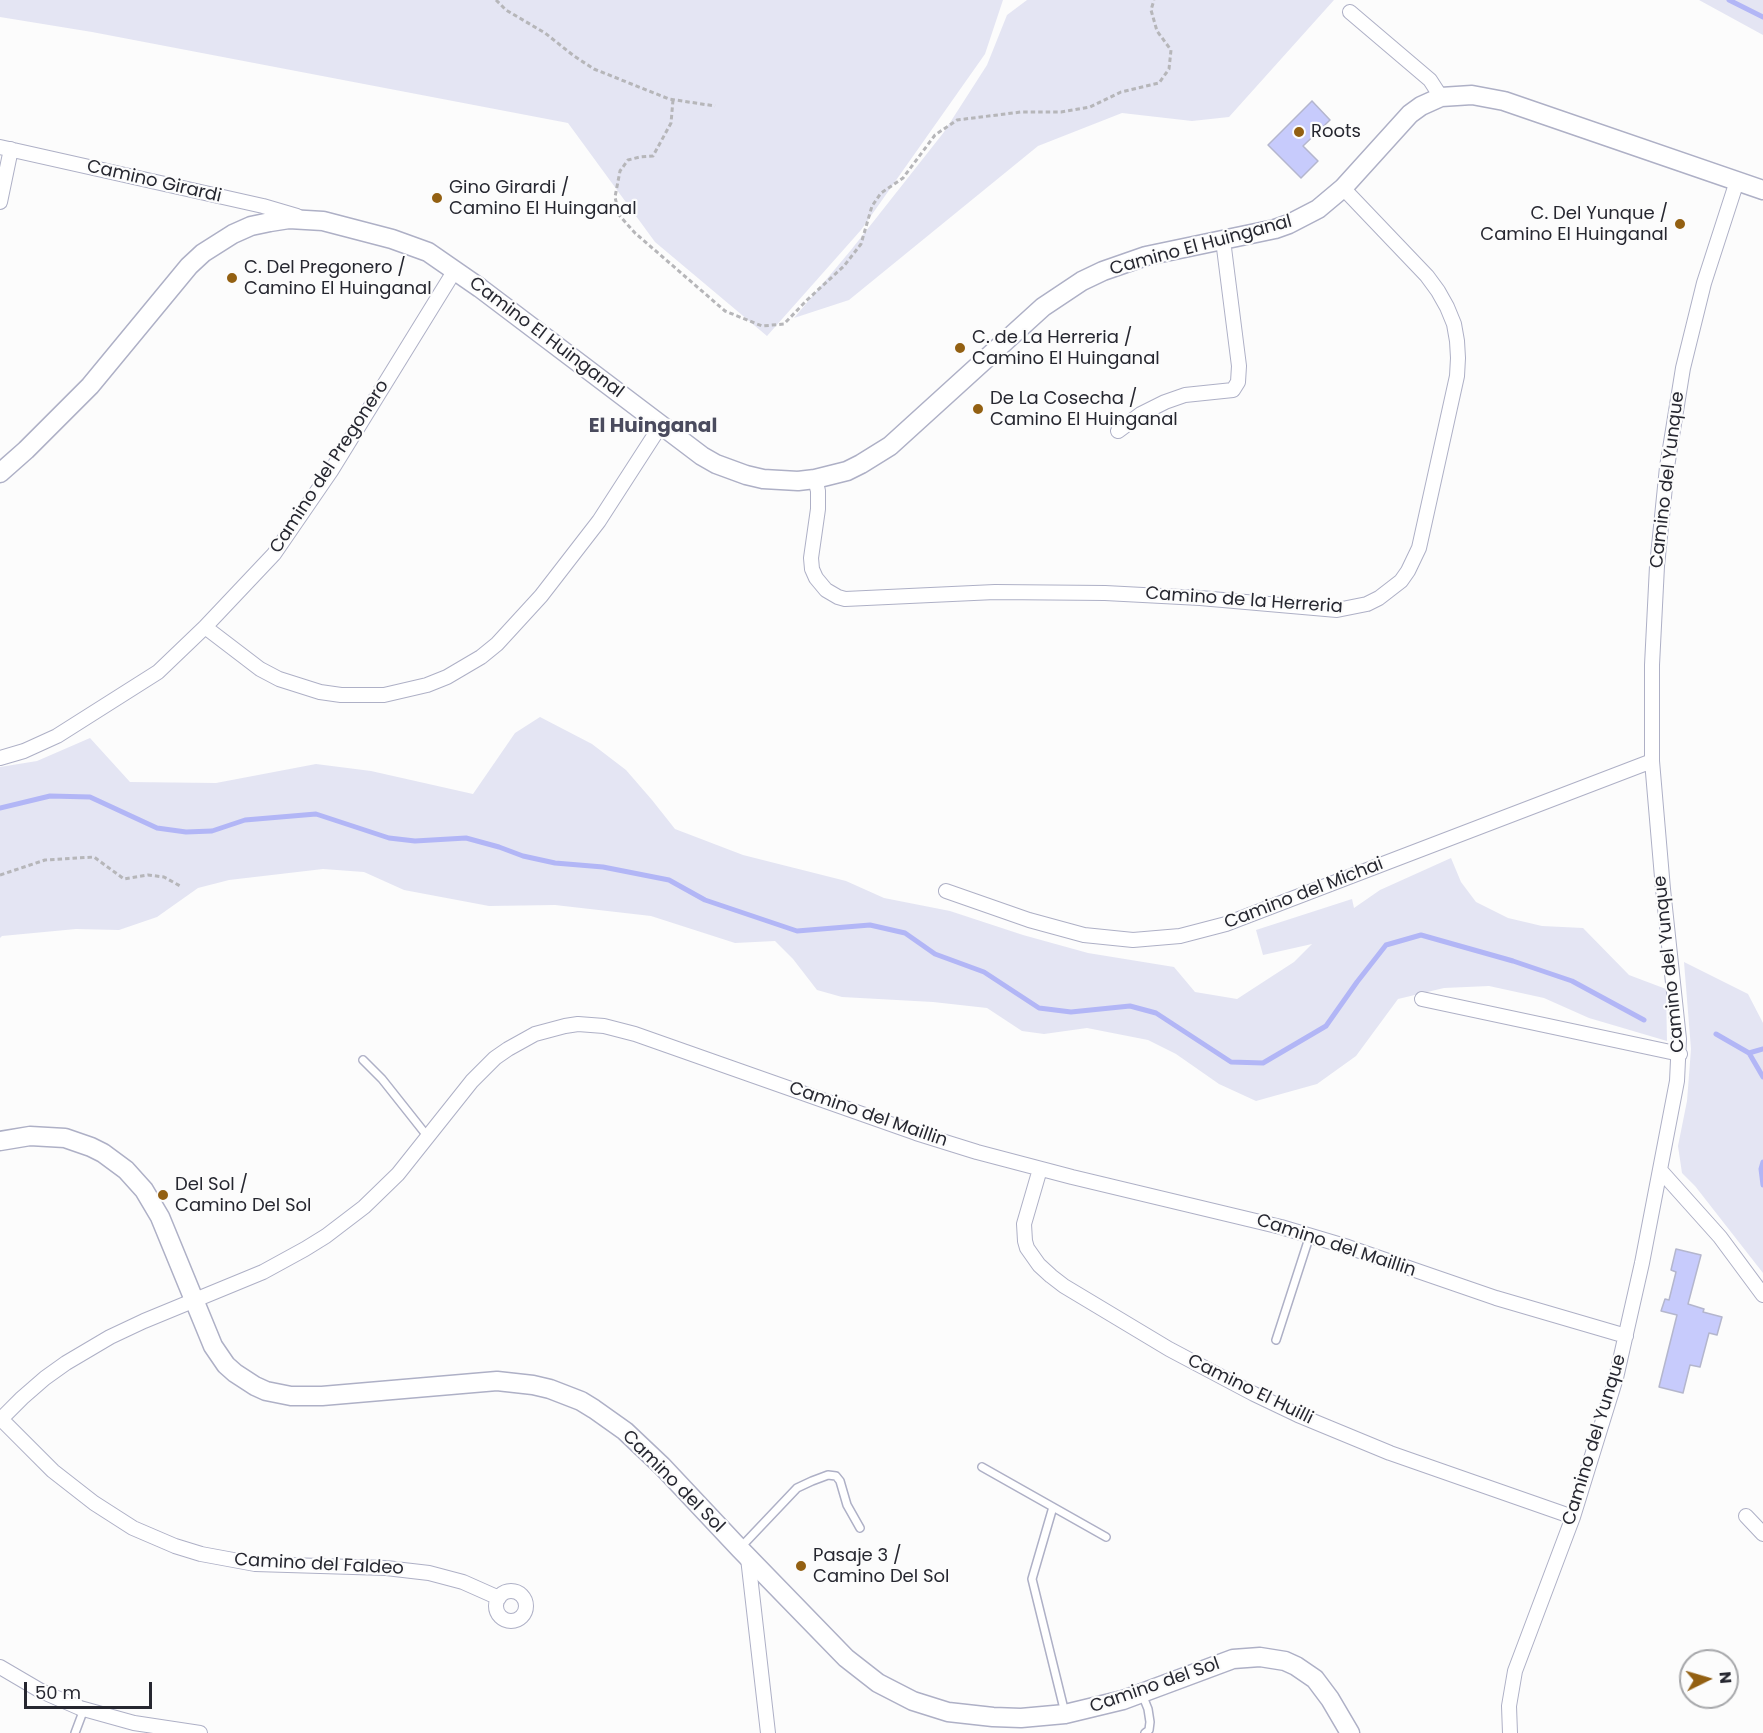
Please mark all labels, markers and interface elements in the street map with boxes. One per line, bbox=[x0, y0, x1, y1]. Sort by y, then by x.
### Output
place label: Roots bbox=[1311, 121, 1361, 143]
marker: Roots bbox=[1292, 125, 1306, 139]
street label: Camino Girardi bbox=[85, 156, 223, 208]
place label: Gino Girardi / Camino El Huinganal bbox=[449, 177, 637, 219]
marker: Gino Girardi / Camino El Huinganal bbox=[430, 191, 444, 205]
place label: C. Del Yunque / Camino El Huinganal bbox=[1480, 203, 1668, 246]
street label: Camino El Huinganal bbox=[1108, 211, 1294, 281]
marker: C. Del Yunque / Camino El Huinganal bbox=[1673, 217, 1687, 231]
place label: C. Del Pregonero / Camino El Huinganal bbox=[244, 257, 432, 300]
marker: C. Del Pregonero / Camino El Huinganal bbox=[225, 271, 239, 285]
street label: Camino El Huinganal bbox=[465, 273, 627, 403]
place label: C. de La Herreria / Camino El Huinganal bbox=[972, 327, 1160, 370]
marker: C. de La Herreria / Camino El Huinganal bbox=[953, 341, 967, 355]
street label: Camino del Pregonero bbox=[266, 376, 394, 558]
place label: De La Cosecha / Camino El Huinganal bbox=[990, 388, 1178, 430]
street label: Camino del Yunque bbox=[1646, 390, 1690, 570]
marker: De La Cosecha / Camino El Huinganal bbox=[971, 402, 985, 416]
district label: El Huinganal bbox=[589, 415, 717, 439]
street label: Camino de la Herreria bbox=[1145, 583, 1343, 619]
street label: Camino del Michai bbox=[1222, 854, 1386, 934]
street label: Camino del Yunque bbox=[1650, 874, 1690, 1054]
street label: Camino del Maillin bbox=[786, 1078, 950, 1152]
place label: Del Sol / Camino Del Sol bbox=[175, 1174, 312, 1216]
marker: Del Sol / Camino Del Sol bbox=[156, 1188, 170, 1202]
street label: Camino del Maillin bbox=[1254, 1210, 1418, 1282]
street label: Camino El Huilli bbox=[1184, 1350, 1316, 1430]
street label: Camino del Yunque bbox=[1559, 1352, 1631, 1528]
street label: Camino del Sol bbox=[617, 1426, 729, 1538]
place label: Pasaje 3 / Camino Del Sol bbox=[813, 1545, 950, 1588]
street label: Camino del Faldeo bbox=[234, 1550, 404, 1580]
marker: Pasaje 3 / Camino Del Sol bbox=[794, 1559, 808, 1573]
north arrow bbox=[1679, 1649, 1739, 1709]
street label: Camino del Sol bbox=[1087, 1654, 1223, 1718]
scale bar bbox=[27, 1670, 154, 1708]
text: N bbox=[1713, 1671, 1737, 1685]
text: 50 m bbox=[35, 1680, 81, 1705]

